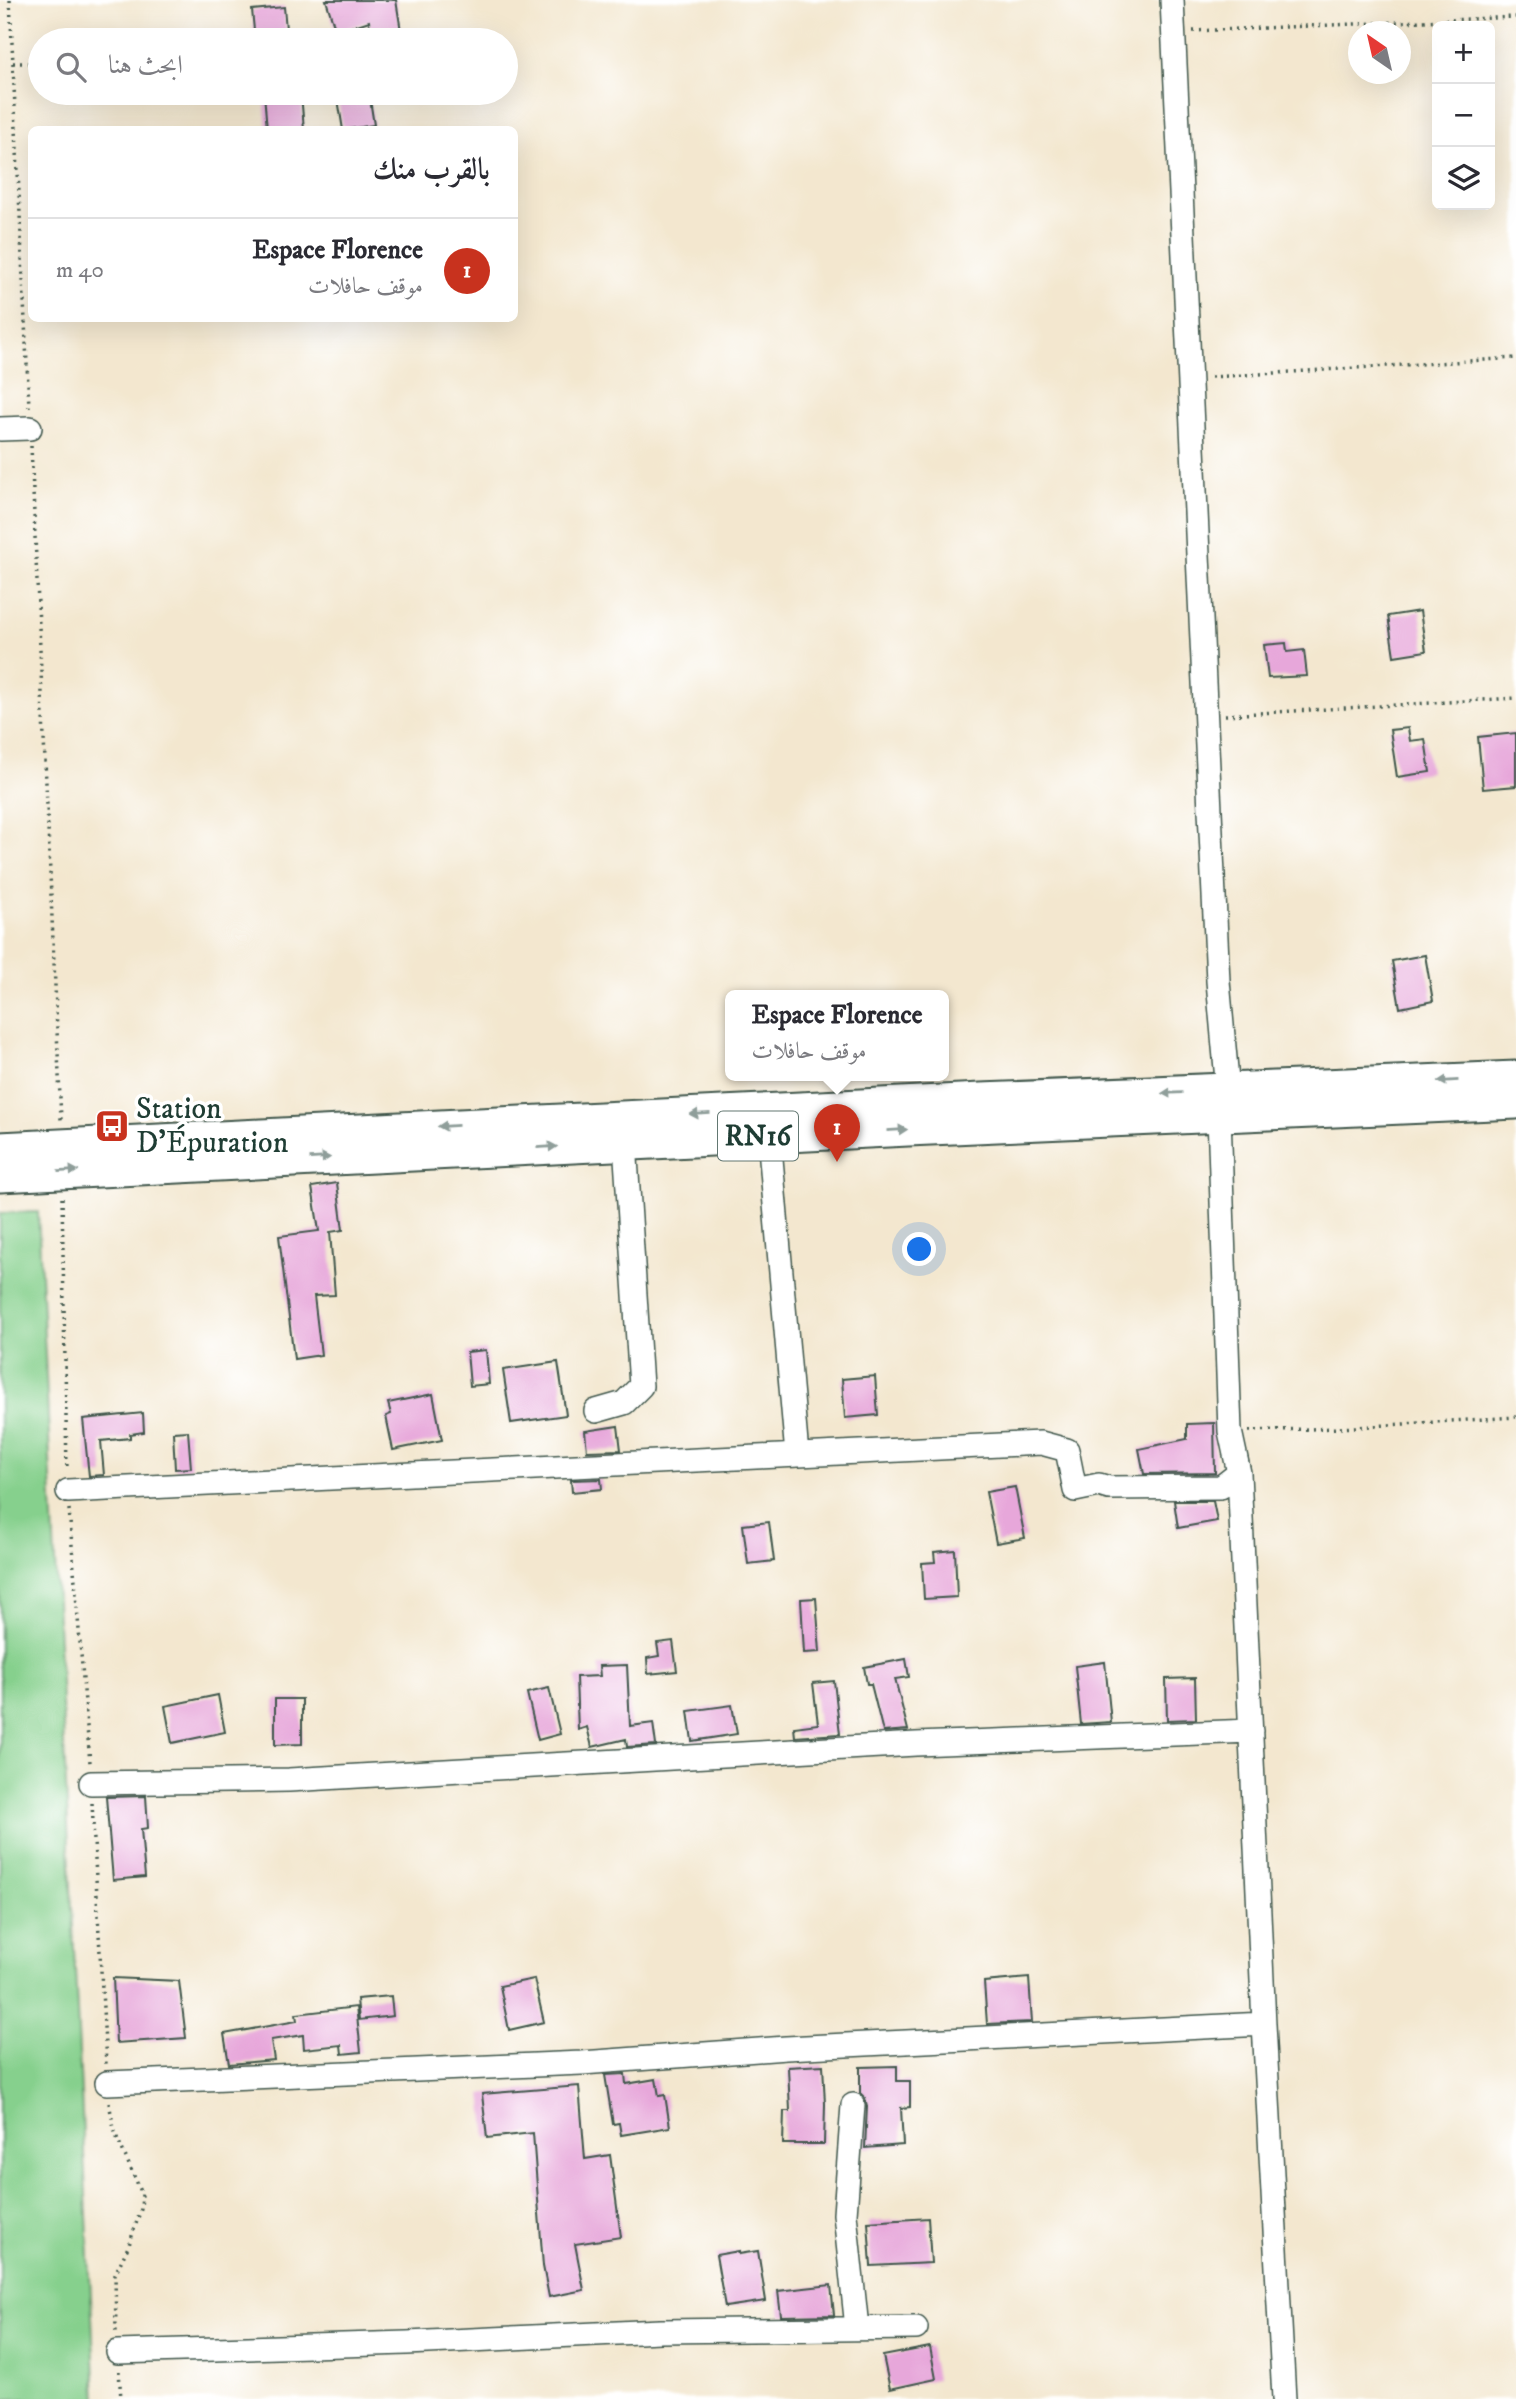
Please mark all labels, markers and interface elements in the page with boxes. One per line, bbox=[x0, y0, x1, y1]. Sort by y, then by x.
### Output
north arrow bbox=[1348, 21, 1411, 84]
map controls bbox=[1432, 21, 1495, 210]
button: + bbox=[1432, 21, 1495, 84]
search box bbox=[28, 28, 518, 105]
icon: search bbox=[52, 48, 90, 86]
text: ابحث هنا bbox=[108, 49, 183, 82]
button: − bbox=[1432, 84, 1495, 147]
button: layers bbox=[1432, 147, 1495, 210]
text: بالقرب منك bbox=[373, 152, 490, 189]
text: Espace Florence bbox=[252, 234, 423, 267]
text: 40 m bbox=[56, 256, 104, 285]
text: 1 bbox=[463, 256, 471, 285]
text: موقف حافلات bbox=[308, 272, 423, 301]
popup bbox=[725, 990, 949, 1081]
text: Espace Florence bbox=[752, 999, 922, 1032]
text: موقف حافلات bbox=[752, 1037, 866, 1066]
one-way arrow bbox=[1437, 1076, 1459, 1087]
one-way arrow bbox=[1160, 1088, 1182, 1099]
place label: Station D'Épuration bbox=[136, 1091, 289, 1162]
pin: 1 bbox=[814, 1104, 860, 1162]
bus stop icon: Station D'Épuration bbox=[93, 1107, 131, 1145]
one-way arrow bbox=[688, 1109, 710, 1120]
road number: RN16 bbox=[718, 1112, 798, 1160]
one-way arrow bbox=[437, 1121, 459, 1132]
one-way arrow bbox=[886, 1124, 908, 1135]
one-way arrow bbox=[536, 1141, 558, 1152]
one-way arrow bbox=[309, 1153, 331, 1164]
one-way arrow bbox=[57, 1165, 79, 1176]
your location bbox=[902, 1232, 936, 1266]

